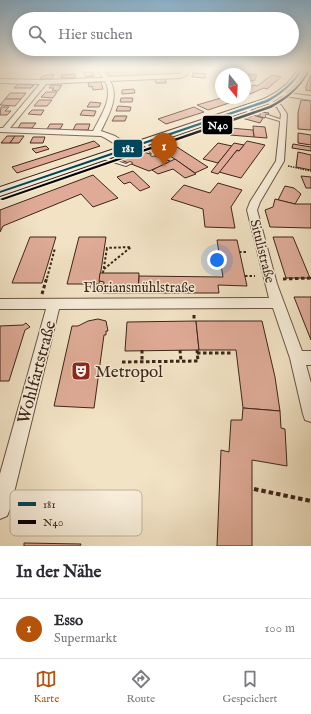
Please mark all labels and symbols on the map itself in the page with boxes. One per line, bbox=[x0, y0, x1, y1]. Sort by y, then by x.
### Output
north arrow bbox=[215, 68, 251, 104]
line badge: N40 bbox=[202, 115, 233, 135]
text: N40 bbox=[207, 119, 229, 133]
pin: 1 bbox=[151, 133, 177, 166]
line badge: 181 bbox=[113, 139, 143, 158]
text: 181 bbox=[122, 142, 134, 156]
street label: Situlistraße bbox=[245, 217, 279, 286]
your location bbox=[207, 250, 227, 270]
street label: Floriansmühlstraße bbox=[83, 279, 195, 297]
street label: Wohlfartstraße bbox=[14, 318, 61, 426]
theatre icon: Metropol bbox=[70, 360, 92, 382]
place label: Metropol bbox=[95, 362, 163, 383]
legend bbox=[10, 490, 142, 536]
text: 181 bbox=[43, 498, 56, 512]
text: N40 bbox=[43, 516, 63, 530]

